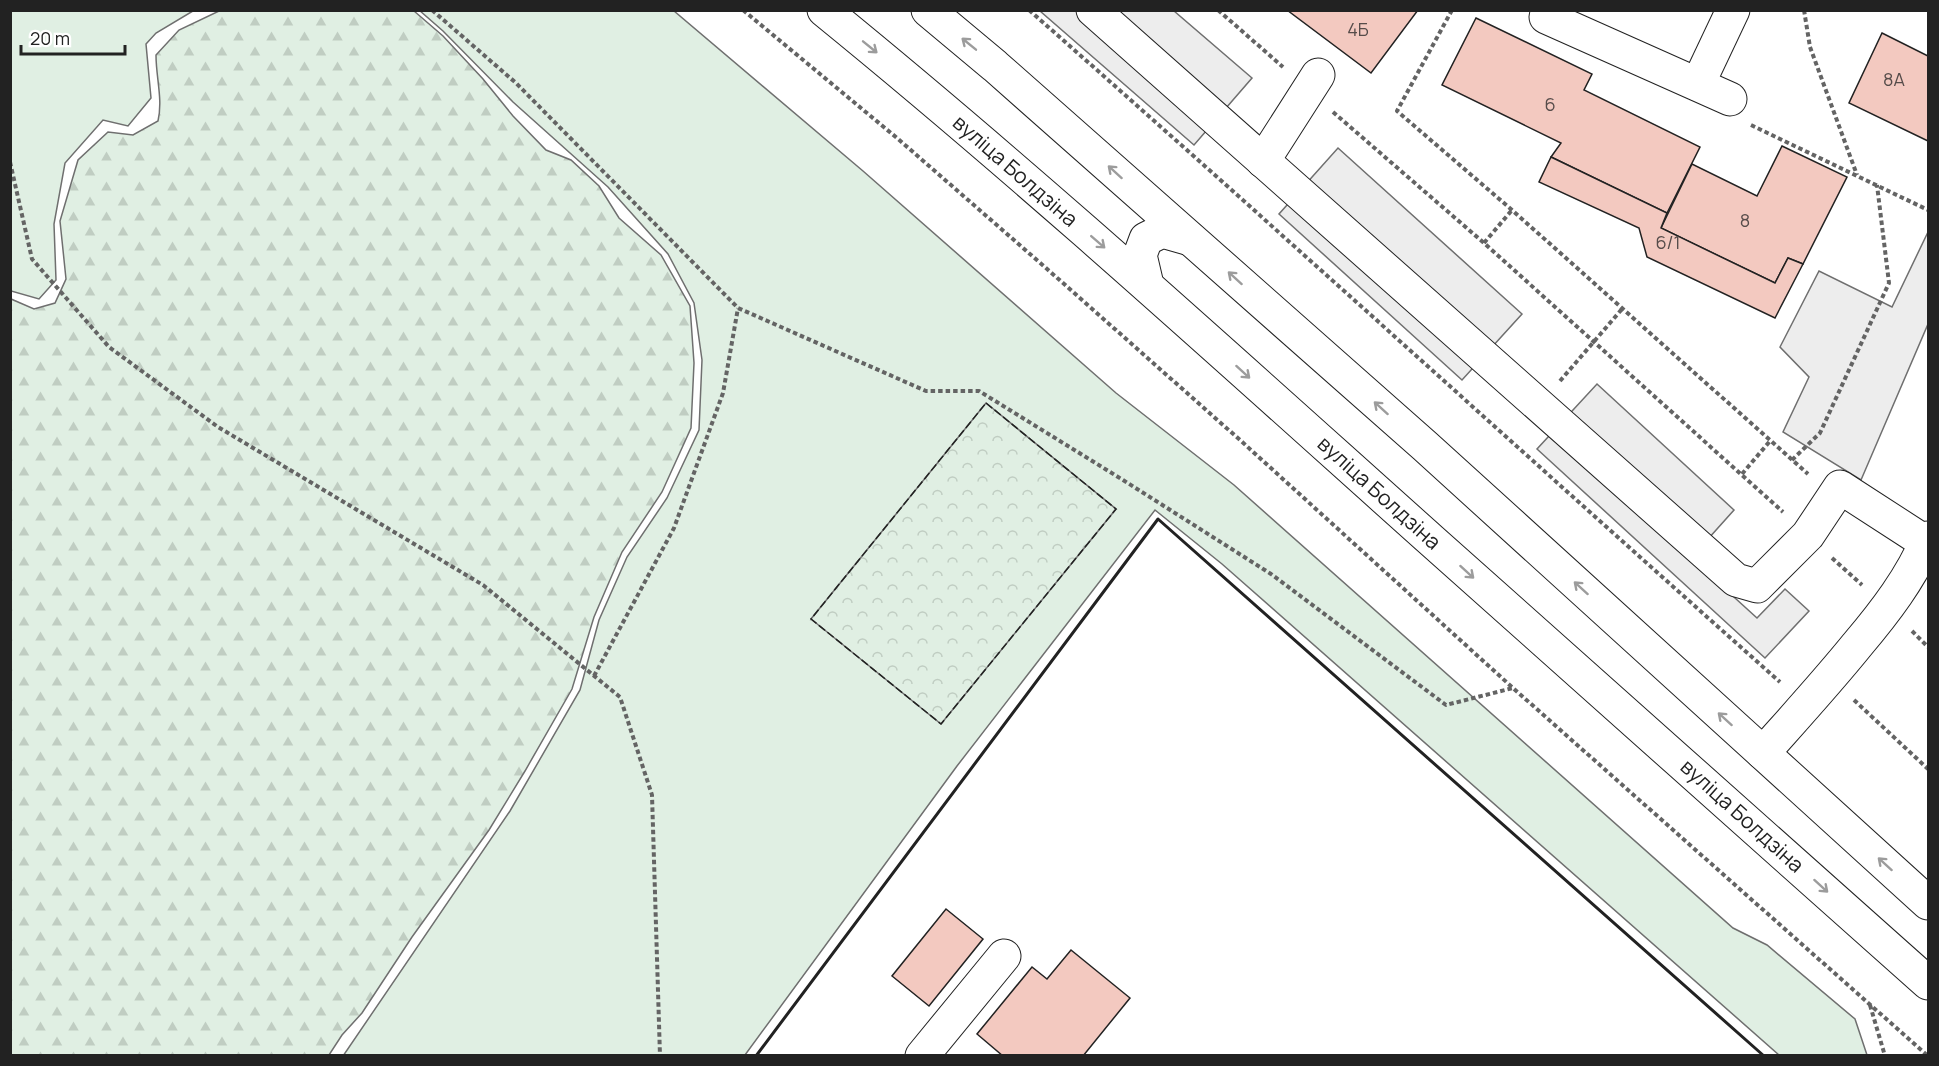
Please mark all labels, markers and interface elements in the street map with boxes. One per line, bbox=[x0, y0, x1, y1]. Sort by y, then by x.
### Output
house number: 4Б bbox=[1347, 17, 1369, 41]
scale bar bbox=[21, 18, 124, 56]
text: 20 m bbox=[30, 26, 70, 50]
one-way arrow bbox=[961, 38, 977, 51]
one-way arrow bbox=[861, 41, 877, 54]
house number: 8А bbox=[1883, 67, 1906, 91]
house number: 6 bbox=[1544, 92, 1556, 116]
street label: вуліца Болдзіна bbox=[947, 108, 1084, 232]
one-way arrow bbox=[1108, 165, 1123, 179]
house number: 8 bbox=[1740, 208, 1750, 232]
house number: 6/1 bbox=[1655, 230, 1681, 254]
one-way arrow bbox=[1090, 235, 1105, 249]
one-way arrow bbox=[1228, 271, 1243, 285]
one-way arrow bbox=[1236, 365, 1251, 379]
one-way arrow bbox=[1373, 401, 1389, 414]
street label: вуліца Болдзіна bbox=[1312, 429, 1447, 555]
one-way arrow bbox=[1459, 565, 1474, 579]
one-way arrow bbox=[1573, 581, 1588, 595]
one-way arrow bbox=[1718, 712, 1733, 726]
street label: вуліца Болдзіна bbox=[1675, 752, 1810, 878]
one-way arrow bbox=[1878, 857, 1893, 871]
one-way arrow bbox=[1813, 879, 1828, 893]

